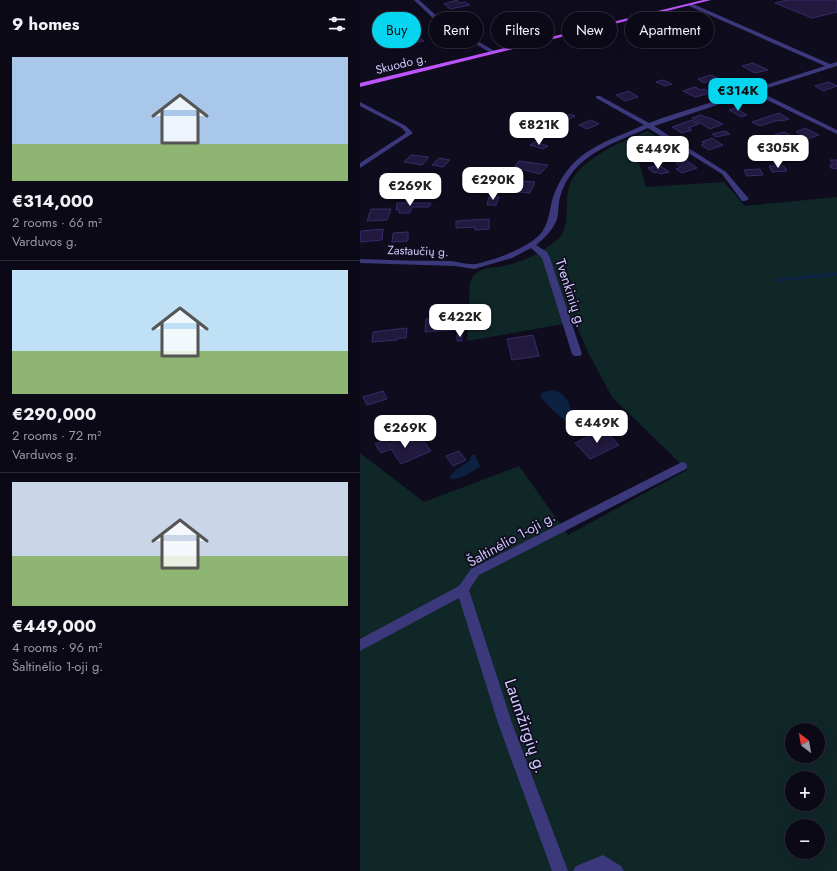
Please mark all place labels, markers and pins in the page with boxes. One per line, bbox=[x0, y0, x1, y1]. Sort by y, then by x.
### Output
pin: €314K bbox=[710, 78, 766, 112]
pin: €821K bbox=[511, 112, 567, 146]
pin: €305K bbox=[750, 135, 806, 169]
pin: €449K bbox=[630, 136, 686, 170]
pin: €290K bbox=[465, 167, 521, 201]
pin: €269K bbox=[382, 173, 438, 207]
pin: €422K bbox=[432, 304, 488, 338]
pin: €449K bbox=[569, 410, 625, 444]
pin: €269K bbox=[377, 415, 433, 449]

